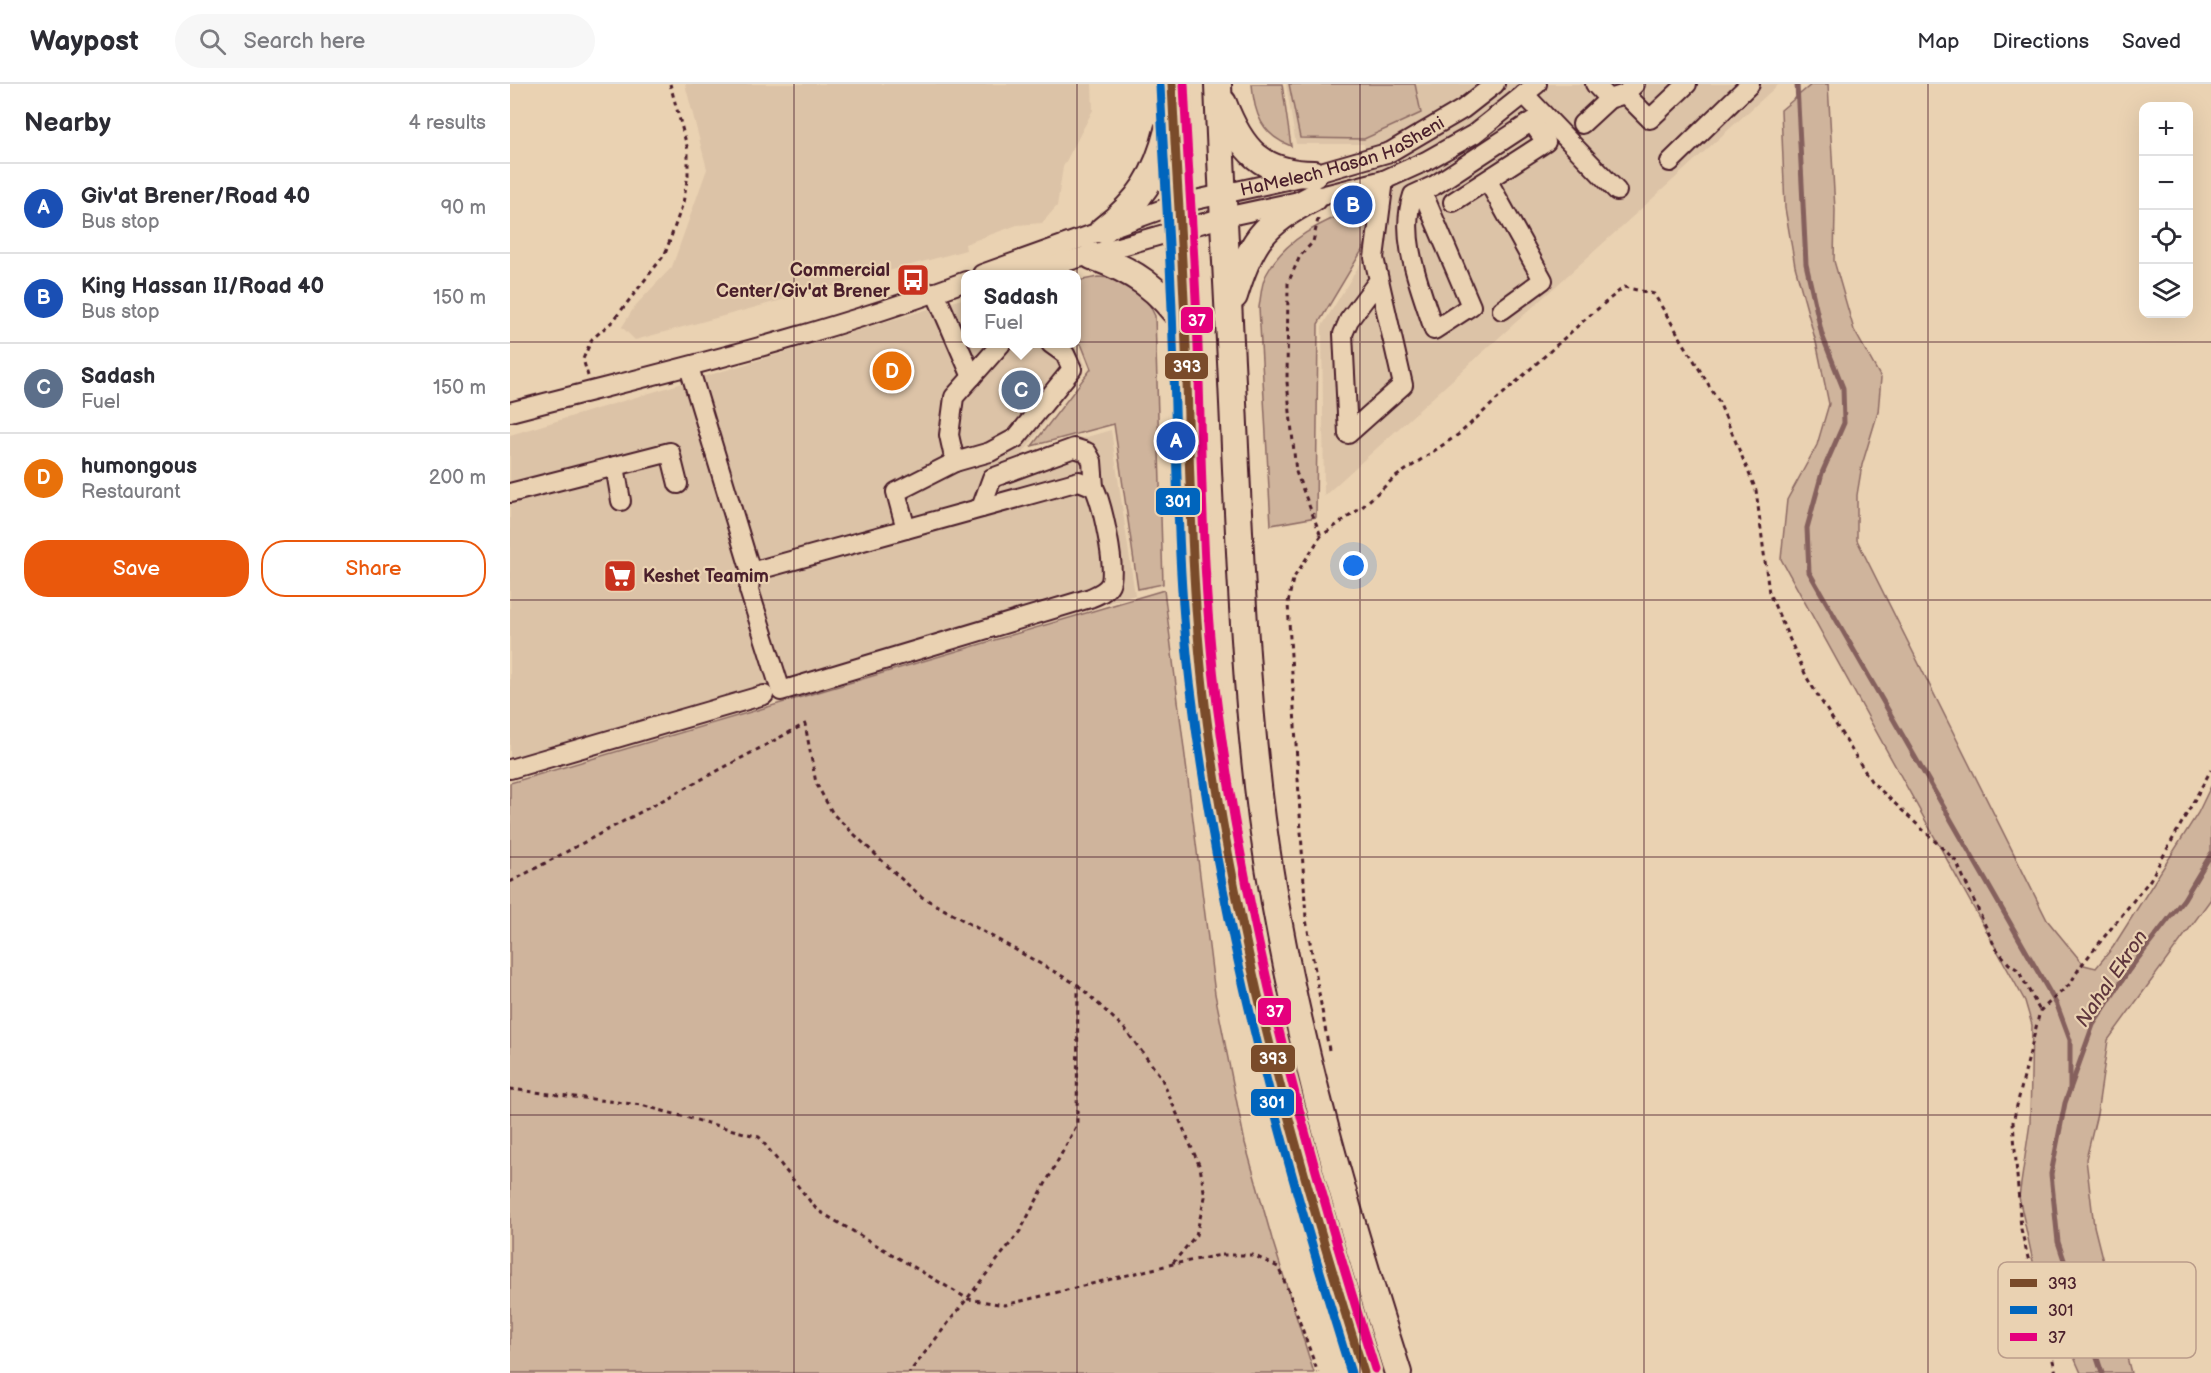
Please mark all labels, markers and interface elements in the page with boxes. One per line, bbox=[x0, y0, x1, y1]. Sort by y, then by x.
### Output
search box bbox=[175, 14, 595, 68]
text: Waypost bbox=[30, 25, 139, 58]
icon: search bbox=[196, 25, 229, 58]
text: Search here bbox=[244, 28, 365, 55]
text: Map bbox=[1917, 29, 1960, 54]
text: Directions bbox=[1993, 29, 2089, 54]
text: Saved bbox=[2122, 29, 2181, 54]
map controls bbox=[2139, 102, 2193, 318]
button: + bbox=[2139, 102, 2193, 156]
text: Nearby bbox=[24, 108, 111, 139]
text: 4 results bbox=[408, 111, 486, 135]
street label: HaMelech Hasan HaSheni bbox=[1238, 112, 1448, 201]
button: − bbox=[2139, 156, 2193, 210]
pin: B bbox=[1334, 182, 1372, 228]
text: Giv'at Brener/Road 40 bbox=[81, 183, 310, 210]
text: A bbox=[37, 196, 50, 220]
text: 90 m bbox=[441, 196, 486, 220]
text: Bus stop bbox=[81, 210, 160, 234]
button: locate bbox=[2139, 210, 2193, 264]
place label: Commercial Center/Giv'at Brener bbox=[716, 260, 891, 302]
bus stop icon: Commercial Center/Giv'at Brener bbox=[895, 262, 931, 298]
button: layers bbox=[2139, 264, 2193, 318]
popup bbox=[961, 270, 1081, 348]
text: King Hassan II/Road 40 bbox=[81, 273, 324, 300]
text: Sadash bbox=[984, 284, 1058, 311]
text: B bbox=[36, 286, 51, 310]
text: 150 m bbox=[433, 286, 486, 310]
text: Bus stop bbox=[81, 300, 160, 324]
line badge: 37 bbox=[1180, 306, 1214, 334]
text: Fuel bbox=[984, 311, 1023, 335]
text: 37 bbox=[1188, 312, 1206, 331]
pin: D bbox=[872, 348, 911, 394]
line badge: 393 bbox=[1164, 352, 1209, 380]
text: 393 bbox=[1173, 358, 1201, 377]
text: Sadash bbox=[81, 363, 155, 390]
pin: C bbox=[1002, 368, 1040, 412]
text: C bbox=[36, 376, 51, 400]
text: 150 m bbox=[433, 376, 486, 400]
text: Fuel bbox=[81, 390, 120, 414]
pin: A bbox=[1156, 418, 1196, 464]
text: humongous bbox=[81, 453, 197, 480]
text: D bbox=[37, 466, 50, 490]
text: 200 m bbox=[429, 466, 486, 490]
text: Restaurant bbox=[81, 480, 181, 504]
line badge: 301 bbox=[1155, 487, 1201, 516]
text: 301 bbox=[1165, 493, 1191, 512]
button: Save bbox=[24, 540, 249, 597]
button: Share bbox=[261, 540, 486, 597]
your location bbox=[1339, 551, 1368, 580]
supermarket icon: Keshet Teamim bbox=[602, 558, 638, 594]
place label: Keshet Teamim bbox=[643, 566, 769, 587]
water label: Nahal Ekron bbox=[2071, 926, 2153, 1032]
line badge: 37 bbox=[1257, 997, 1292, 1026]
text: 37 bbox=[1266, 1003, 1284, 1022]
line badge: 393 bbox=[1250, 1044, 1296, 1073]
text: 393 bbox=[1259, 1050, 1287, 1069]
line badge: 301 bbox=[1250, 1088, 1295, 1117]
text: 301 bbox=[1259, 1094, 1285, 1113]
legend bbox=[1998, 1262, 2196, 1358]
text: 393 bbox=[2048, 1275, 2077, 1294]
text: 301 bbox=[2048, 1302, 2073, 1321]
text: 37 bbox=[2048, 1329, 2066, 1348]

